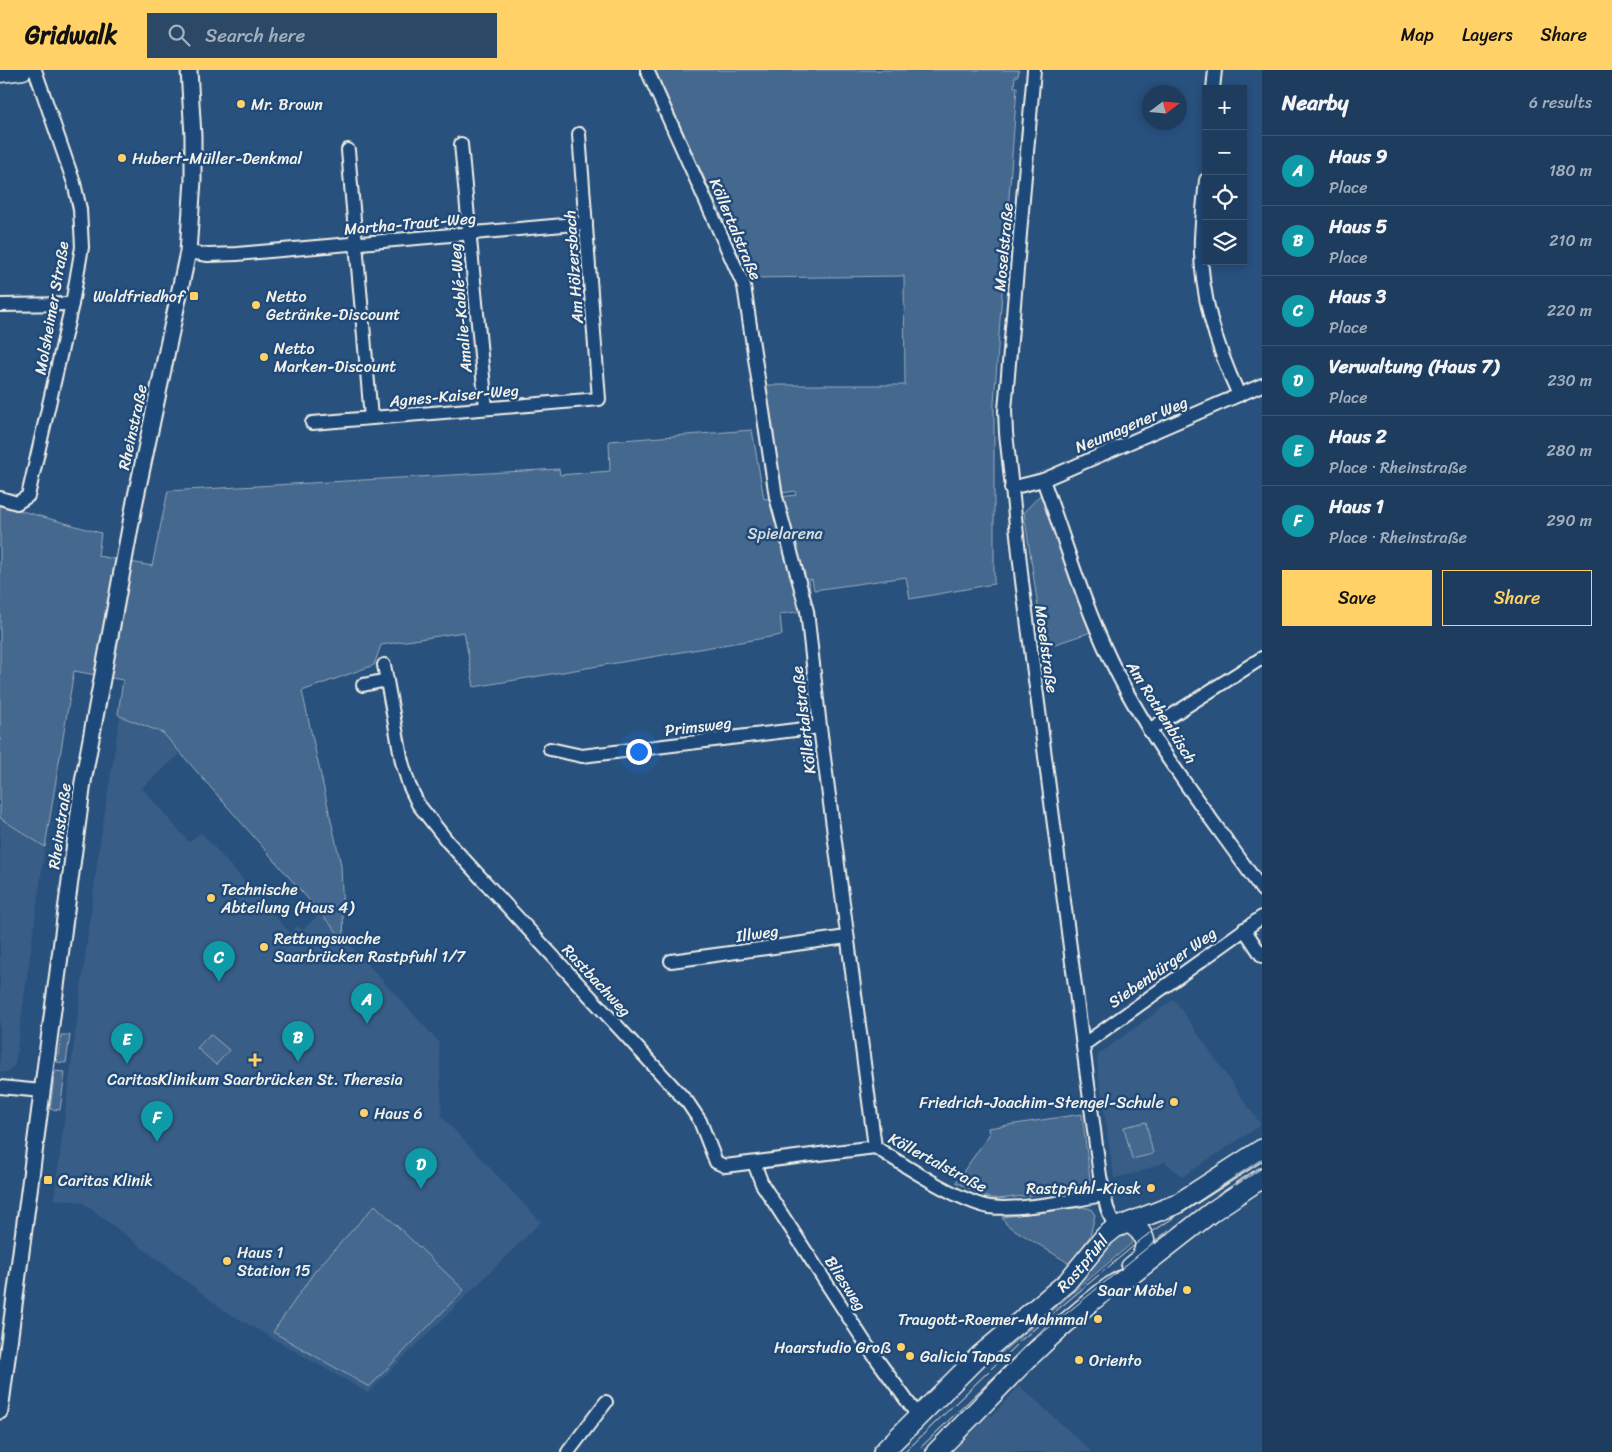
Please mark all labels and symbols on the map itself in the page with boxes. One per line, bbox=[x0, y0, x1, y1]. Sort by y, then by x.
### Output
north arrow bbox=[1142, 85, 1187, 130]
place label: Mr. Brown bbox=[251, 90, 323, 119]
marker: Mr. Brown bbox=[235, 98, 247, 110]
place label: Hubert-Müller-Denkmal bbox=[132, 144, 303, 173]
marker: Hubert-Müller-Denkmal bbox=[116, 152, 128, 164]
street label: Köllertalstraße bbox=[701, 173, 770, 285]
street label: Moselstraße bbox=[985, 202, 1022, 293]
street label: Martha-Traut-Weg bbox=[343, 203, 477, 244]
street label: Am Hölzersbach bbox=[555, 209, 592, 326]
street label: Molsheimer Straße bbox=[25, 239, 78, 377]
street label: Amalie-Kablé-Weg bbox=[440, 242, 481, 375]
place label: Waldfriedhof bbox=[93, 282, 186, 311]
place label: Netto Getränke-Discount bbox=[266, 282, 400, 329]
marker: Waldfriedhof bbox=[188, 290, 200, 302]
marker: Netto Getränke-Discount bbox=[250, 299, 262, 311]
place label: Netto Marken-Discount bbox=[274, 334, 396, 381]
marker: Netto Marken-Discount bbox=[258, 351, 270, 363]
street label: Agnes-Kaiser-Weg bbox=[387, 375, 520, 416]
street label: Rheinstraße bbox=[109, 382, 156, 473]
street label: Neumagener Weg bbox=[1070, 388, 1192, 461]
park label: Spielarena bbox=[747, 519, 824, 548]
street label: Moselstraße bbox=[1026, 603, 1067, 695]
street label: Am Rothenbüsch bbox=[1118, 654, 1205, 770]
street label: Köllertalstraße bbox=[782, 664, 825, 776]
street label: Primsweg bbox=[663, 708, 733, 745]
your location bbox=[626, 739, 652, 765]
street label: Rheinstraße bbox=[39, 781, 80, 871]
place label: Technische Abteilung (Haus 4) bbox=[220, 875, 355, 922]
marker: Technische Abteilung (Haus 4) bbox=[205, 892, 217, 904]
street label: Illweg bbox=[733, 916, 780, 951]
street label: Siebenbürger Weg bbox=[1102, 919, 1223, 1016]
place label: Rettungswache Saarbrücken Rastpfuhl 1/7 bbox=[274, 924, 466, 971]
street label: Rastbachweg bbox=[555, 937, 639, 1024]
pin: C bbox=[203, 941, 235, 982]
marker: Rettungswache Saarbrücken Rastpfuhl 1/7 bbox=[258, 941, 270, 953]
pin: A bbox=[351, 983, 383, 1024]
pin: B bbox=[282, 1021, 314, 1062]
pin: E bbox=[111, 1023, 143, 1064]
marker: CaritasKlinikum Saarbrücken St. Theresia bbox=[248, 1053, 262, 1067]
place label: CaritasKlinikum Saarbrücken St. Theresia bbox=[107, 1065, 403, 1094]
place label: Friedrich-Joachim-Stengel-Schule bbox=[919, 1088, 1164, 1117]
marker: Friedrich-Joachim-Stengel-Schule bbox=[1168, 1096, 1180, 1108]
place label: Haus 6 bbox=[374, 1099, 423, 1128]
pin: F bbox=[141, 1101, 173, 1142]
marker: Haus 6 bbox=[358, 1107, 370, 1119]
street label: Köllertalstraße bbox=[883, 1124, 993, 1201]
pin: D bbox=[405, 1148, 437, 1189]
place label: Caritas Klinik bbox=[58, 1166, 153, 1195]
marker: Caritas Klinik bbox=[42, 1174, 54, 1186]
place label: Rastpfuhl-Kiosk bbox=[1026, 1174, 1141, 1203]
marker: Rastpfuhl-Kiosk bbox=[1145, 1182, 1157, 1194]
street label: Rastpfuhl bbox=[1050, 1227, 1116, 1300]
place label: Haus 1 Station 15 bbox=[237, 1238, 311, 1285]
street label: Bliesweg bbox=[817, 1250, 874, 1317]
marker: Haus 1 Station 15 bbox=[221, 1255, 233, 1267]
place label: Saar Möbel bbox=[1098, 1276, 1177, 1305]
marker: Saar Möbel bbox=[1181, 1284, 1193, 1296]
place label: Traugott-Roemer-Mahnmal bbox=[898, 1305, 1088, 1334]
marker: Traugott-Roemer-Mahnmal bbox=[1092, 1313, 1104, 1325]
place label: Haarstudio Groß bbox=[774, 1333, 891, 1362]
marker: Haarstudio Groß bbox=[895, 1341, 907, 1353]
place label: Galicia Tapas bbox=[920, 1342, 1012, 1371]
place label: Oriento bbox=[1089, 1346, 1142, 1375]
marker: Galicia Tapas bbox=[904, 1350, 916, 1362]
marker: Oriento bbox=[1073, 1354, 1085, 1366]

